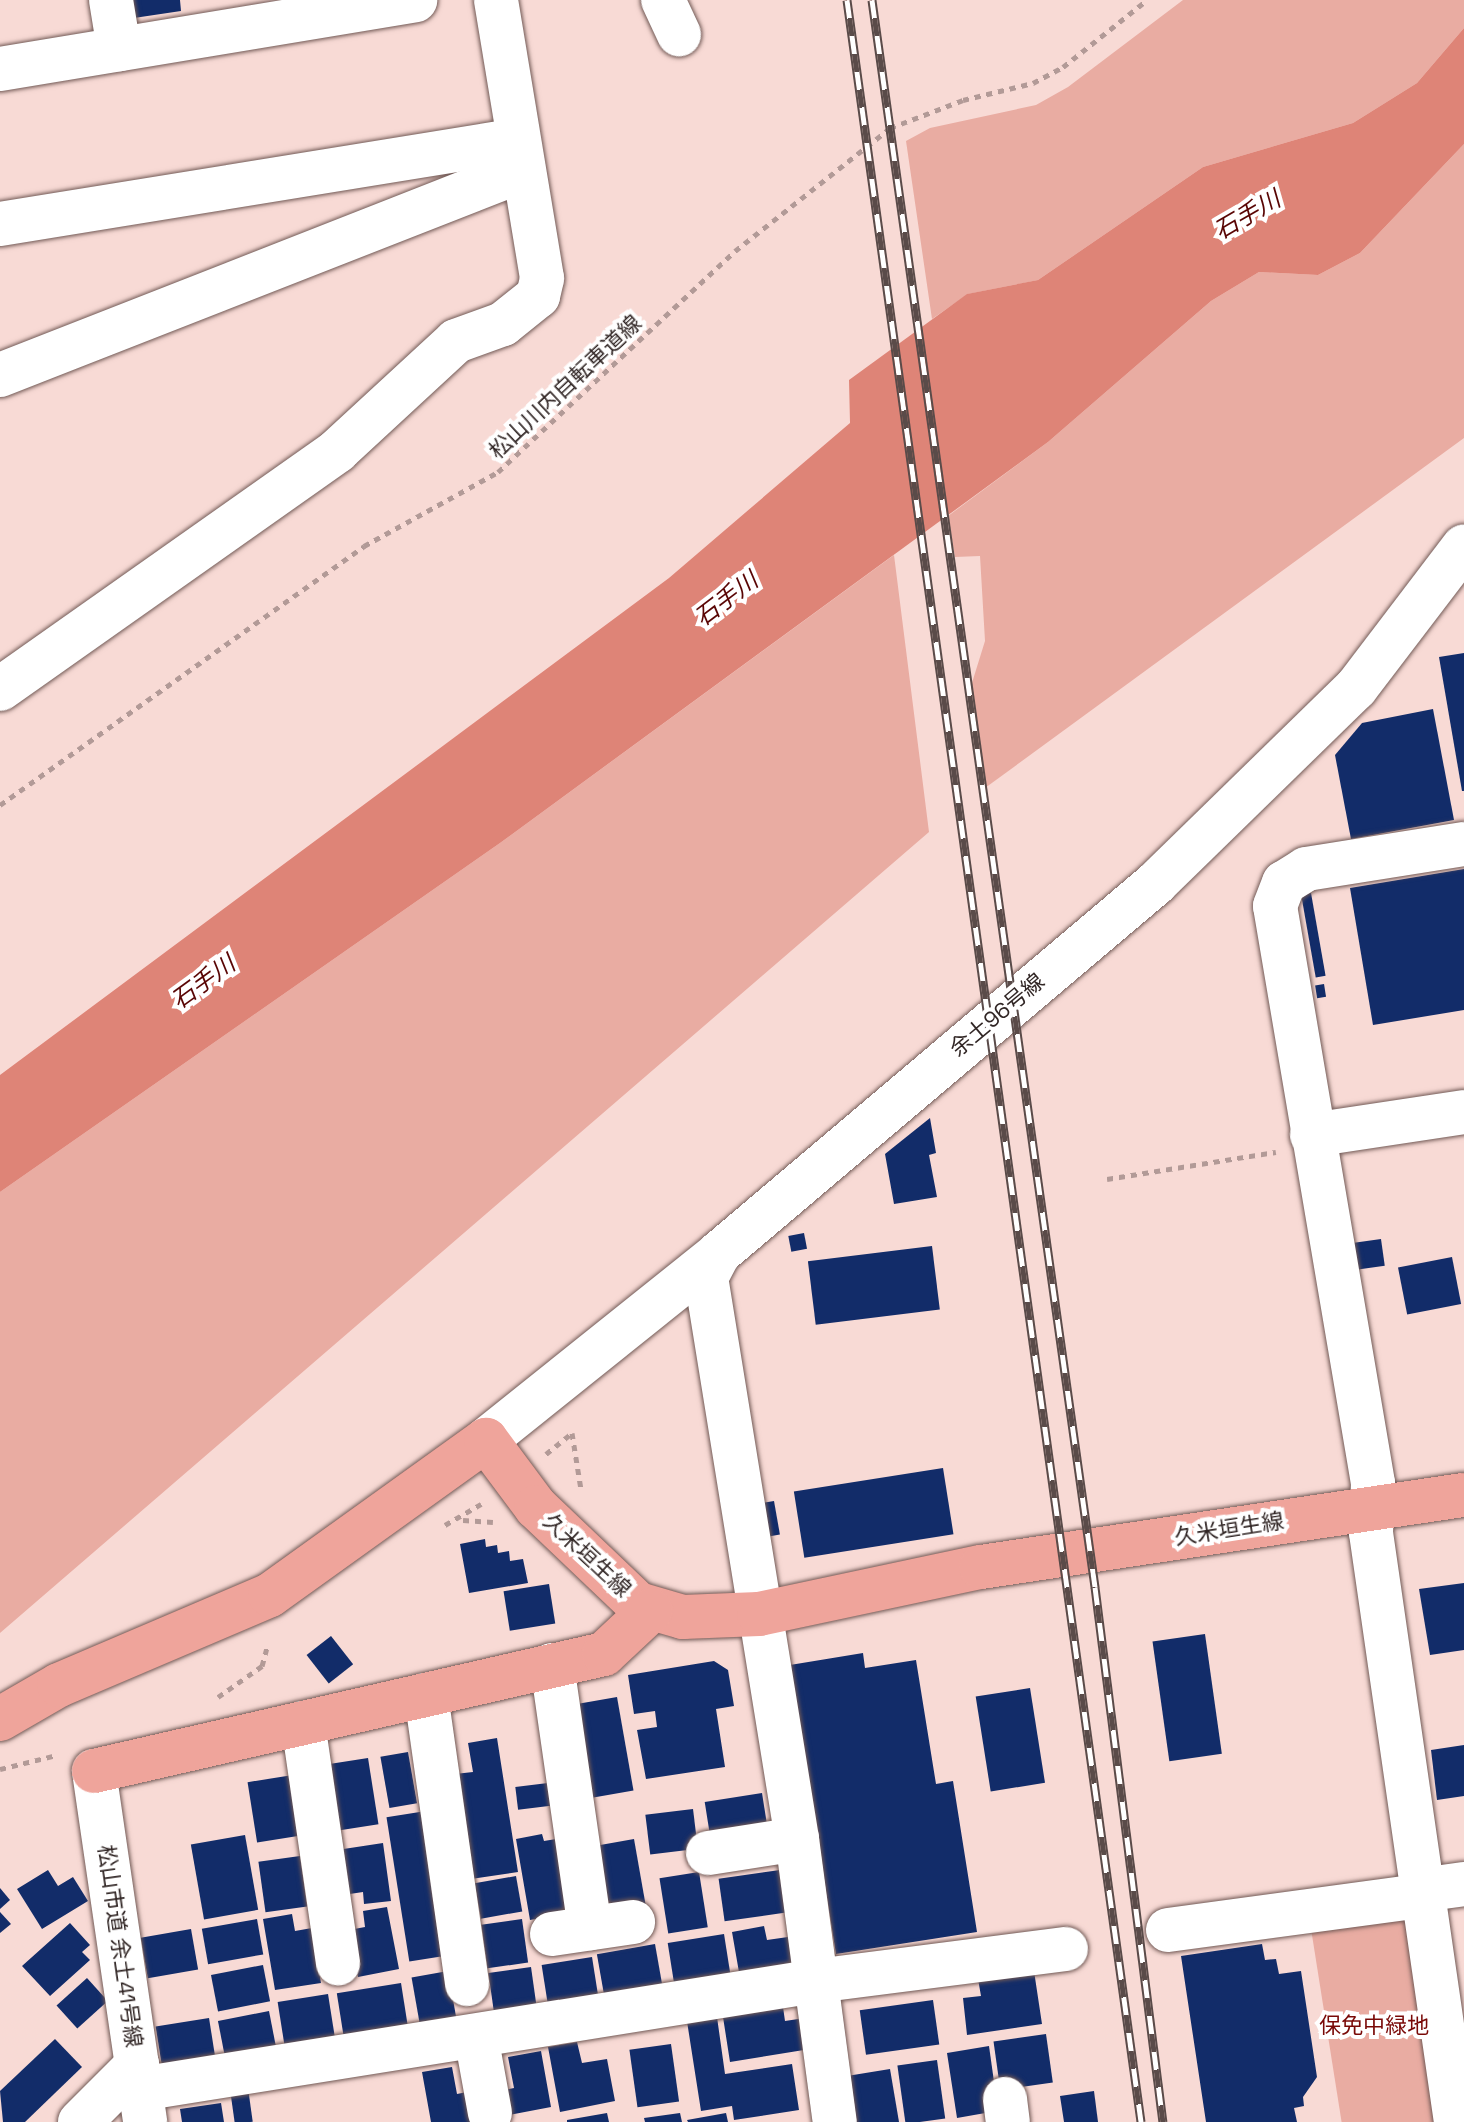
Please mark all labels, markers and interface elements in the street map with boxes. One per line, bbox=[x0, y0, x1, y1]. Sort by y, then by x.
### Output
water label: 石手川 bbox=[1209, 185, 1285, 245]
street label: 松山川内自転車道線 bbox=[484, 310, 646, 464]
water label: 石手川 bbox=[689, 566, 763, 632]
water label: 石手川 bbox=[165, 949, 241, 1015]
street label: 余土96号線 bbox=[944, 968, 1050, 1062]
street label: 久米垣生線 bbox=[1173, 1507, 1285, 1551]
street label: 久米垣生線 bbox=[538, 1508, 636, 1602]
street label: 松山市道 余土41号線 bbox=[93, 1843, 147, 2049]
park label: 保免中緑地 bbox=[1319, 2013, 1429, 2039]

